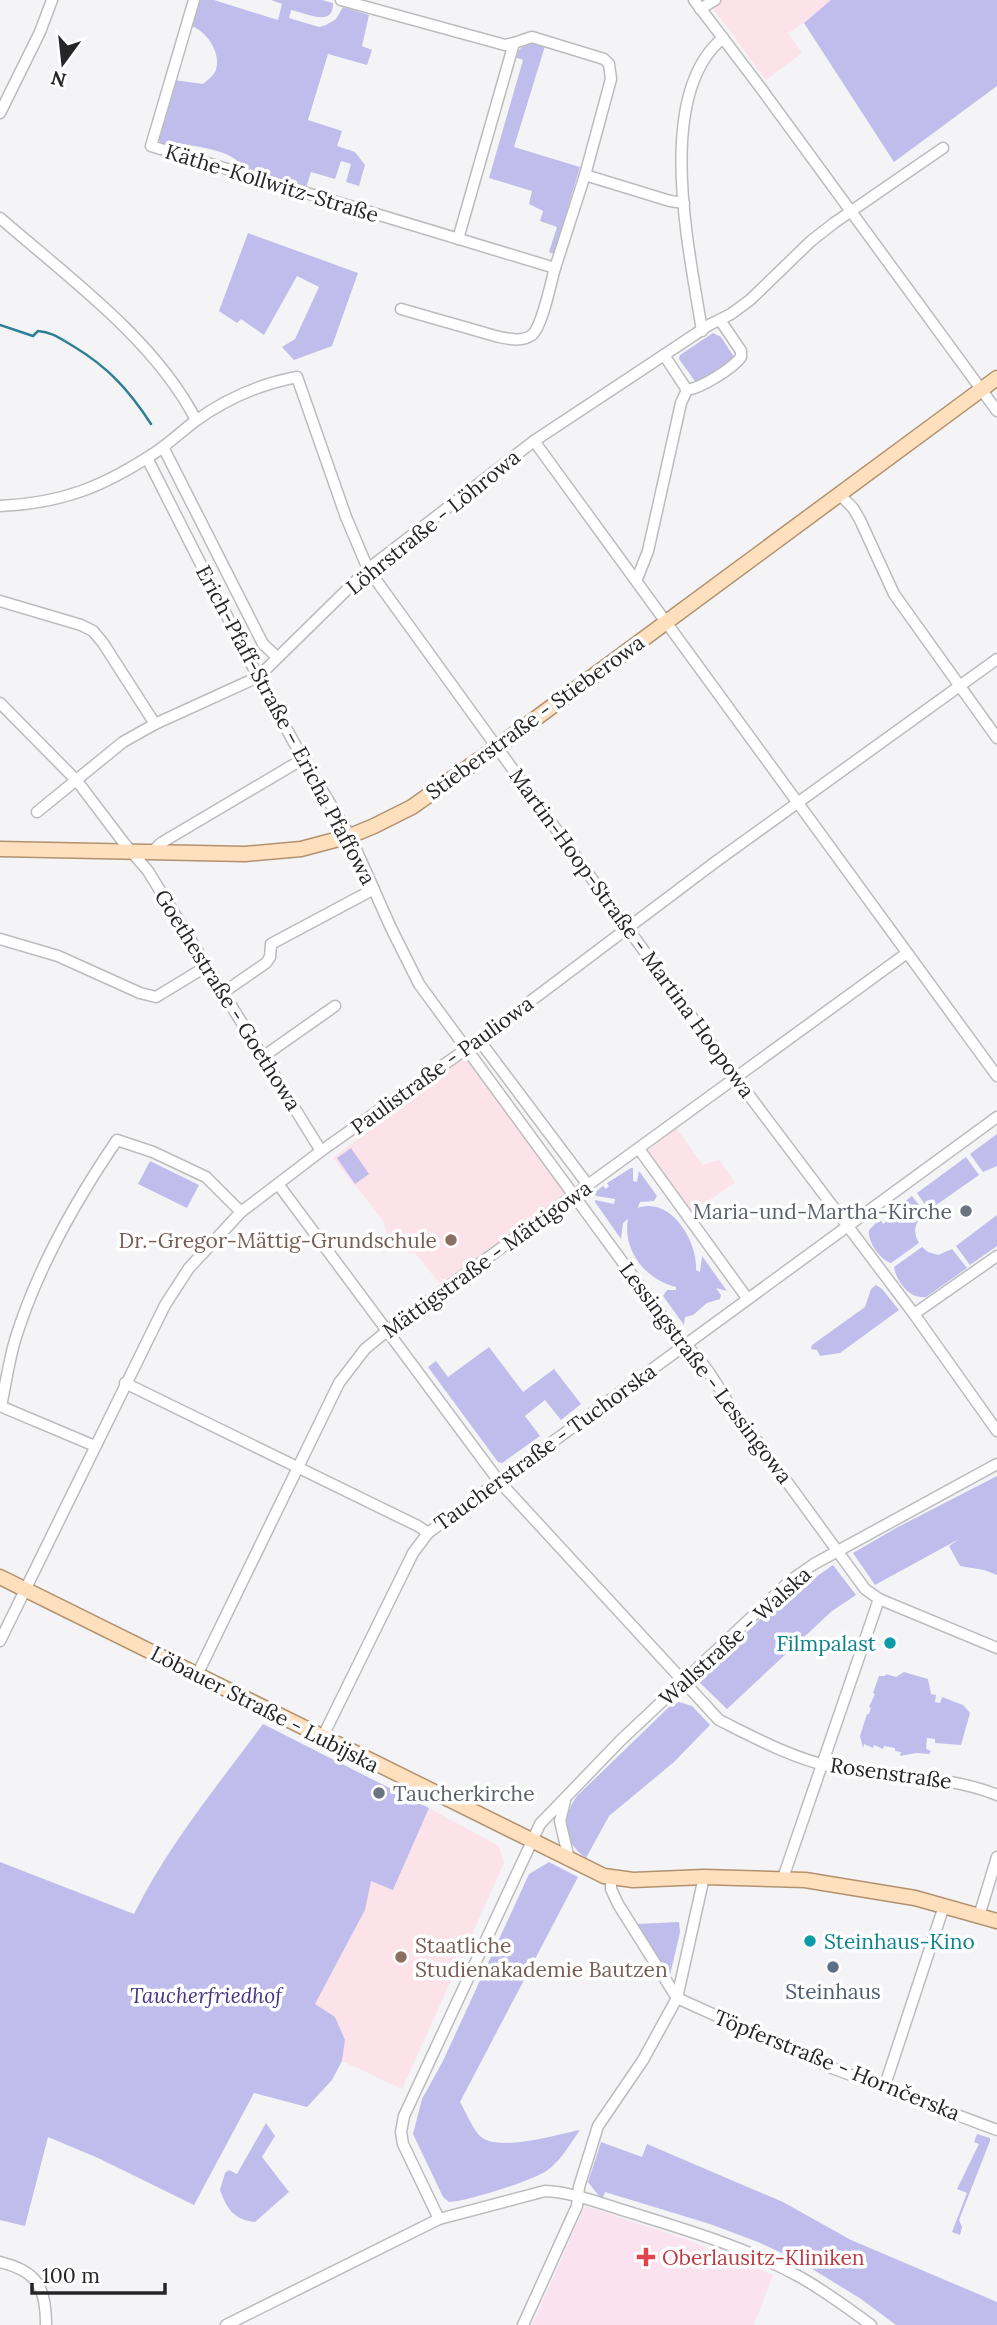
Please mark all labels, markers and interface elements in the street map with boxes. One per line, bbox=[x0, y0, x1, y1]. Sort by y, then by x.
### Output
north arrow bbox=[28, 28, 98, 98]
text: N bbox=[48, 66, 69, 93]
street label: Käthe-Kollwitz-Straße bbox=[162, 138, 382, 228]
street label: Löhrstraße - Löhrowa bbox=[340, 443, 526, 601]
street label: Erich-Pfaff-Straße – Ericha Pfaffowa bbox=[190, 561, 382, 890]
street label: Stieberstraße - Stieberowa bbox=[420, 628, 650, 805]
street label: Martin-Hoop-Straße - Martina Hoopowa bbox=[503, 763, 761, 1103]
street label: Goethestraße - Goethowa bbox=[149, 884, 307, 1116]
street label: Paulistraße - Pauliowa bbox=[345, 990, 539, 1140]
street label: Mättigstraße - Mättigowa bbox=[377, 1174, 597, 1344]
place label: Maria-und-Martha-Kirche bbox=[693, 1198, 952, 1225]
marker: Maria-und-Martha-Kirche bbox=[958, 1203, 974, 1219]
place label: Dr.-Gregor-Mättig-Grundschule bbox=[118, 1227, 437, 1254]
marker: Dr.-Gregor-Mättig-Grundschule bbox=[443, 1232, 459, 1248]
street label: Lessingstraße - Lessingowa bbox=[614, 1257, 798, 1489]
street label: Taucherstraße - Tuchorska bbox=[429, 1357, 661, 1537]
street label: Wallstraße - Walska bbox=[653, 1560, 817, 1711]
place label: Filmpalast bbox=[776, 1630, 877, 1657]
marker: Filmpalast bbox=[882, 1635, 898, 1651]
street label: Löbauer Straße - Lubijska bbox=[146, 1640, 384, 1778]
street label: Rosenstraße bbox=[828, 1751, 954, 1795]
place label: Taucherkirche bbox=[393, 1780, 535, 1807]
marker: Taucherkirche bbox=[371, 1785, 387, 1801]
place label: Steinhaus-Kino bbox=[824, 1928, 975, 1955]
place label: Staatliche Studienakademie Bautzen bbox=[415, 1932, 668, 1983]
marker: Steinhaus-Kino bbox=[802, 1933, 818, 1949]
marker: Staatliche Studienakademie Bautzen bbox=[393, 1949, 409, 1965]
marker: Steinhaus bbox=[825, 1959, 841, 1975]
place label: Steinhaus bbox=[785, 1978, 881, 2005]
park label: Taucherfriedhof bbox=[130, 1982, 284, 2009]
street label: Töpferstraße - Hornčerska bbox=[710, 2003, 964, 2127]
place label: Oberlausitz-Kliniken bbox=[662, 2244, 865, 2271]
marker: Oberlausitz-Kliniken bbox=[636, 2247, 656, 2267]
scale bar bbox=[32, 2252, 164, 2296]
text: 100 m bbox=[42, 2262, 100, 2289]

